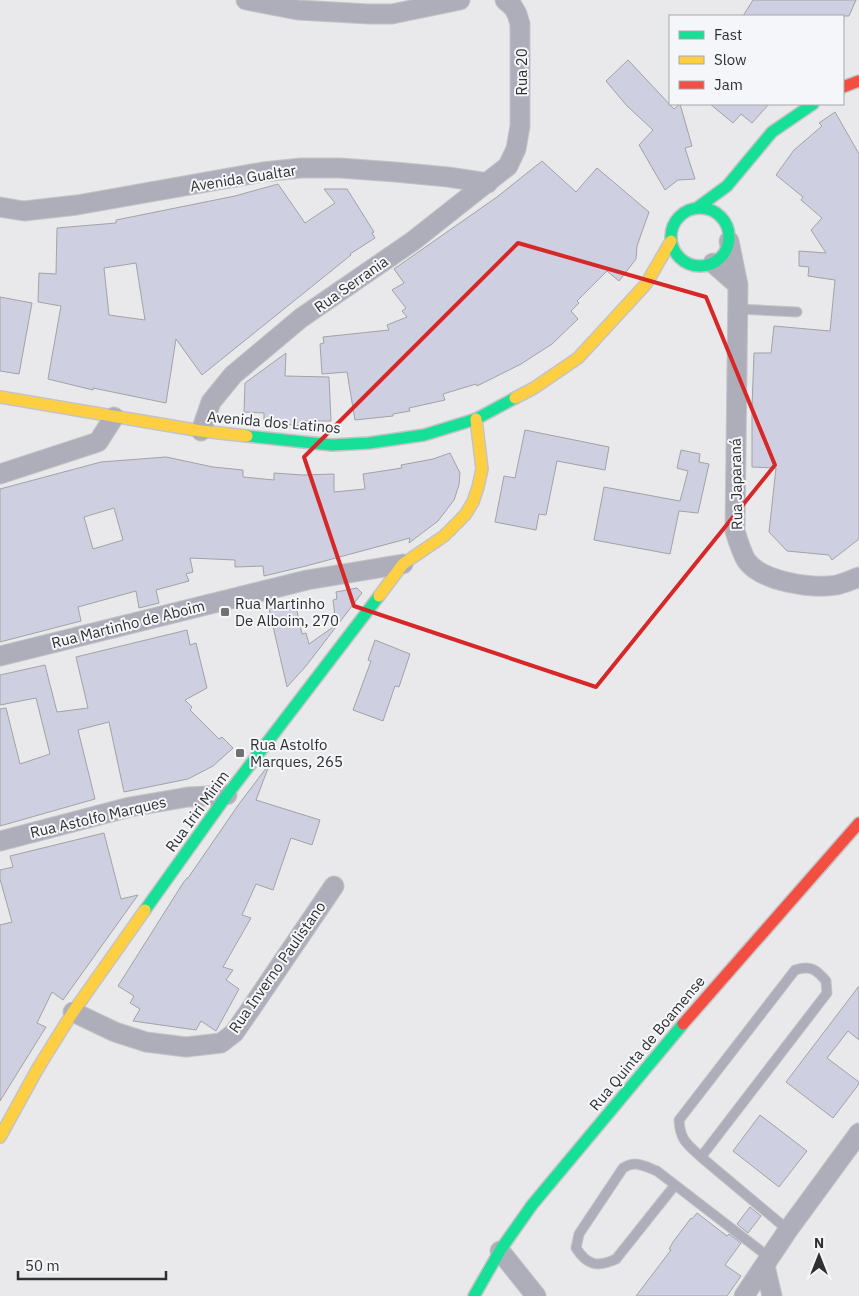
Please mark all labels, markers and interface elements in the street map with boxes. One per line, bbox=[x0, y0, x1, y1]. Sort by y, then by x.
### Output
legend bbox=[669, 15, 844, 105]
text: Fast bbox=[714, 25, 742, 44]
street label: Rua 20 bbox=[512, 48, 531, 96]
text: Slow bbox=[714, 50, 747, 69]
text: Jam bbox=[714, 75, 743, 94]
street label: Avenida Gualtar bbox=[189, 160, 298, 196]
street label: Rua Serrania bbox=[310, 252, 392, 316]
street label: Avenida dos Latinos bbox=[206, 407, 342, 437]
street label: Rua Japaraná bbox=[726, 438, 746, 530]
place label: Rua Martinho De Alboim, 270 bbox=[235, 594, 339, 630]
street label: Rua Martinho de Aboim bbox=[49, 596, 207, 652]
marker: Rua Martinho De Alboim, 270 bbox=[219, 606, 231, 618]
place label: Rua Astolfo Marques, 265 bbox=[250, 735, 343, 771]
marker: Rua Astolfo Marques, 265 bbox=[234, 747, 246, 759]
street label: Rua Iriri Mirim bbox=[161, 767, 233, 855]
street label: Rua Astolfo Marques bbox=[28, 792, 168, 842]
street label: Rua Inverno Paulistano bbox=[224, 898, 330, 1036]
street label: Rua Quinta de Boamense bbox=[585, 972, 709, 1114]
north arrow bbox=[794, 1231, 844, 1281]
text: N bbox=[814, 1234, 824, 1252]
scale bar bbox=[18, 1248, 165, 1280]
text: 50 m bbox=[25, 1256, 60, 1275]

